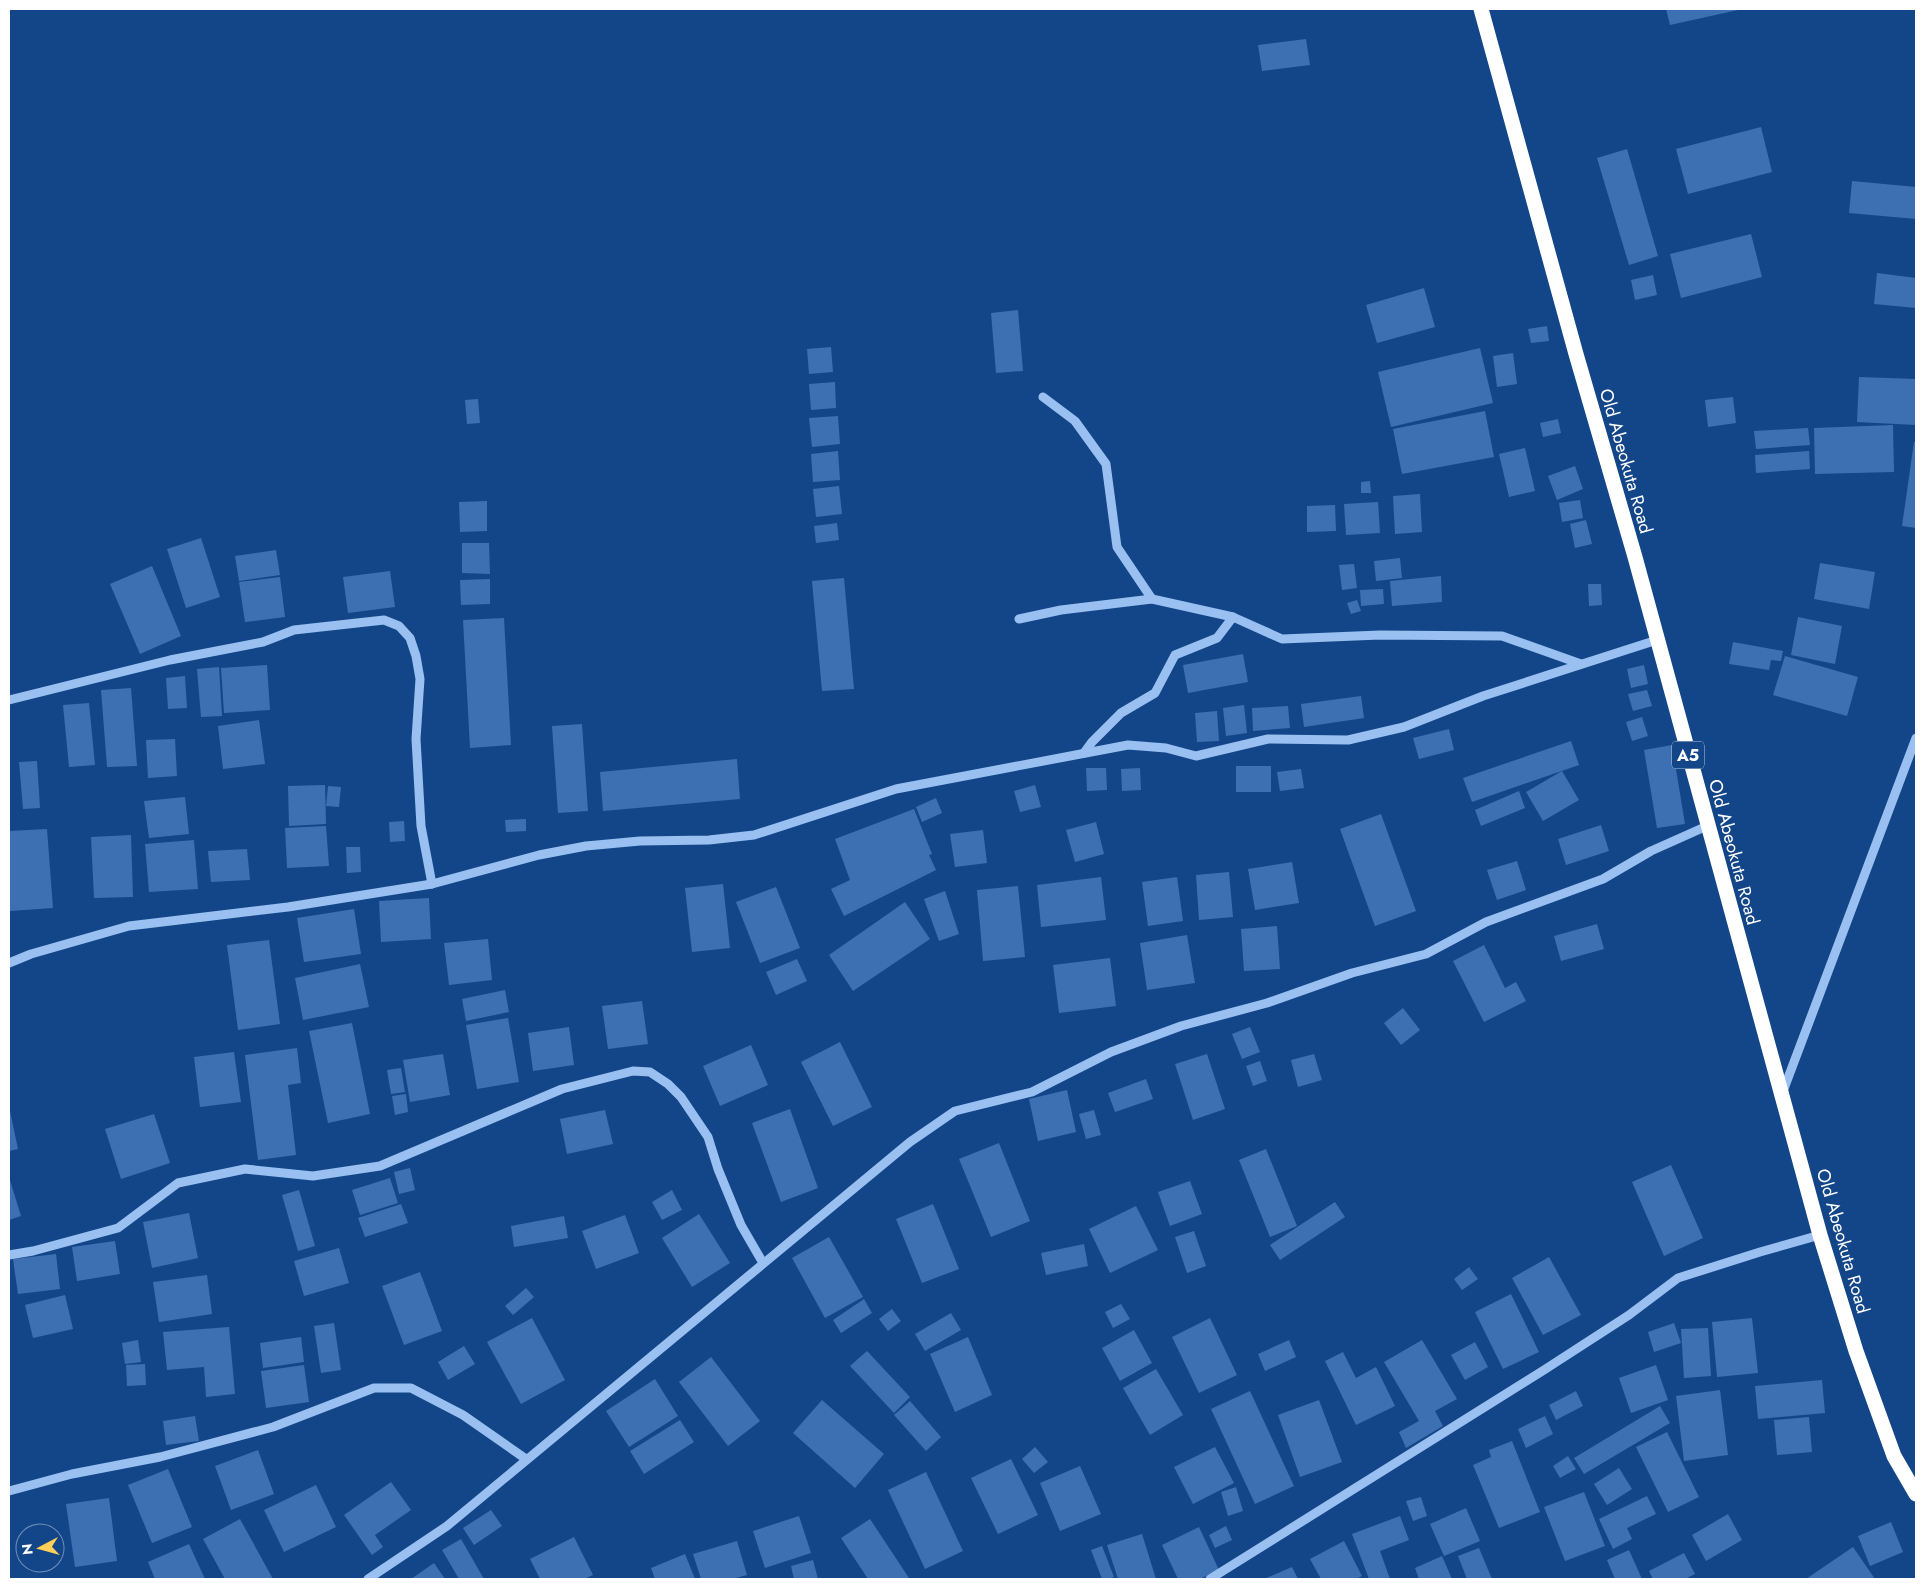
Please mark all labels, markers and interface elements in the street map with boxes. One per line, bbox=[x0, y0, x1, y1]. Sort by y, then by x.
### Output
street label: Old Abeokuta Road bbox=[1593, 385, 1659, 537]
road number: A5 bbox=[1672, 742, 1704, 768]
street label: Old Abeokuta Road bbox=[1702, 776, 1766, 928]
street label: Old Abeokuta Road bbox=[1810, 1165, 1876, 1317]
north arrow bbox=[15, 1523, 65, 1573]
text: N bbox=[17, 1543, 38, 1556]

